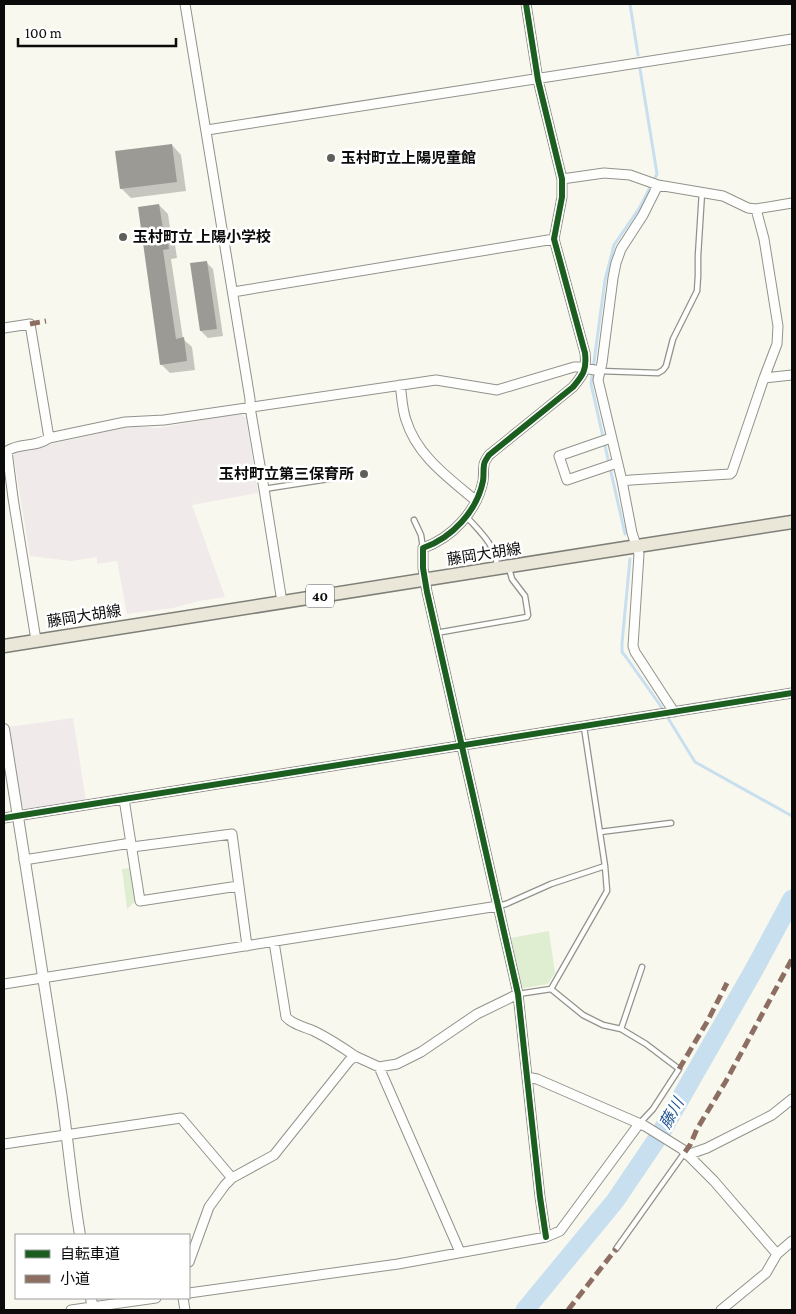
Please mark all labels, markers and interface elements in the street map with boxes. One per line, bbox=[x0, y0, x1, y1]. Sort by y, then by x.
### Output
scale bar bbox=[18, 15, 175, 47]
text: 100 m bbox=[25, 25, 62, 41]
place label: 玉村町立上陽児童館 bbox=[341, 149, 476, 166]
marker: 玉村町立上陽児童館 bbox=[325, 152, 337, 164]
place label: 玉村町立 上陽小学校 bbox=[133, 228, 271, 245]
marker: 玉村町立 上陽小学校 bbox=[117, 231, 129, 243]
place label: 玉村町立第三保育所 bbox=[219, 465, 354, 482]
marker: 玉村町立第三保育所 bbox=[358, 468, 370, 480]
street label: 藤岡大胡線 bbox=[446, 540, 522, 568]
road number: 40 bbox=[306, 584, 334, 608]
street label: 藤岡大胡線 bbox=[46, 602, 122, 630]
water label: 藤川 bbox=[656, 1093, 688, 1131]
legend bbox=[15, 1234, 190, 1299]
text: 自転車道 bbox=[60, 1246, 120, 1262]
text: 小道 bbox=[60, 1271, 90, 1287]

